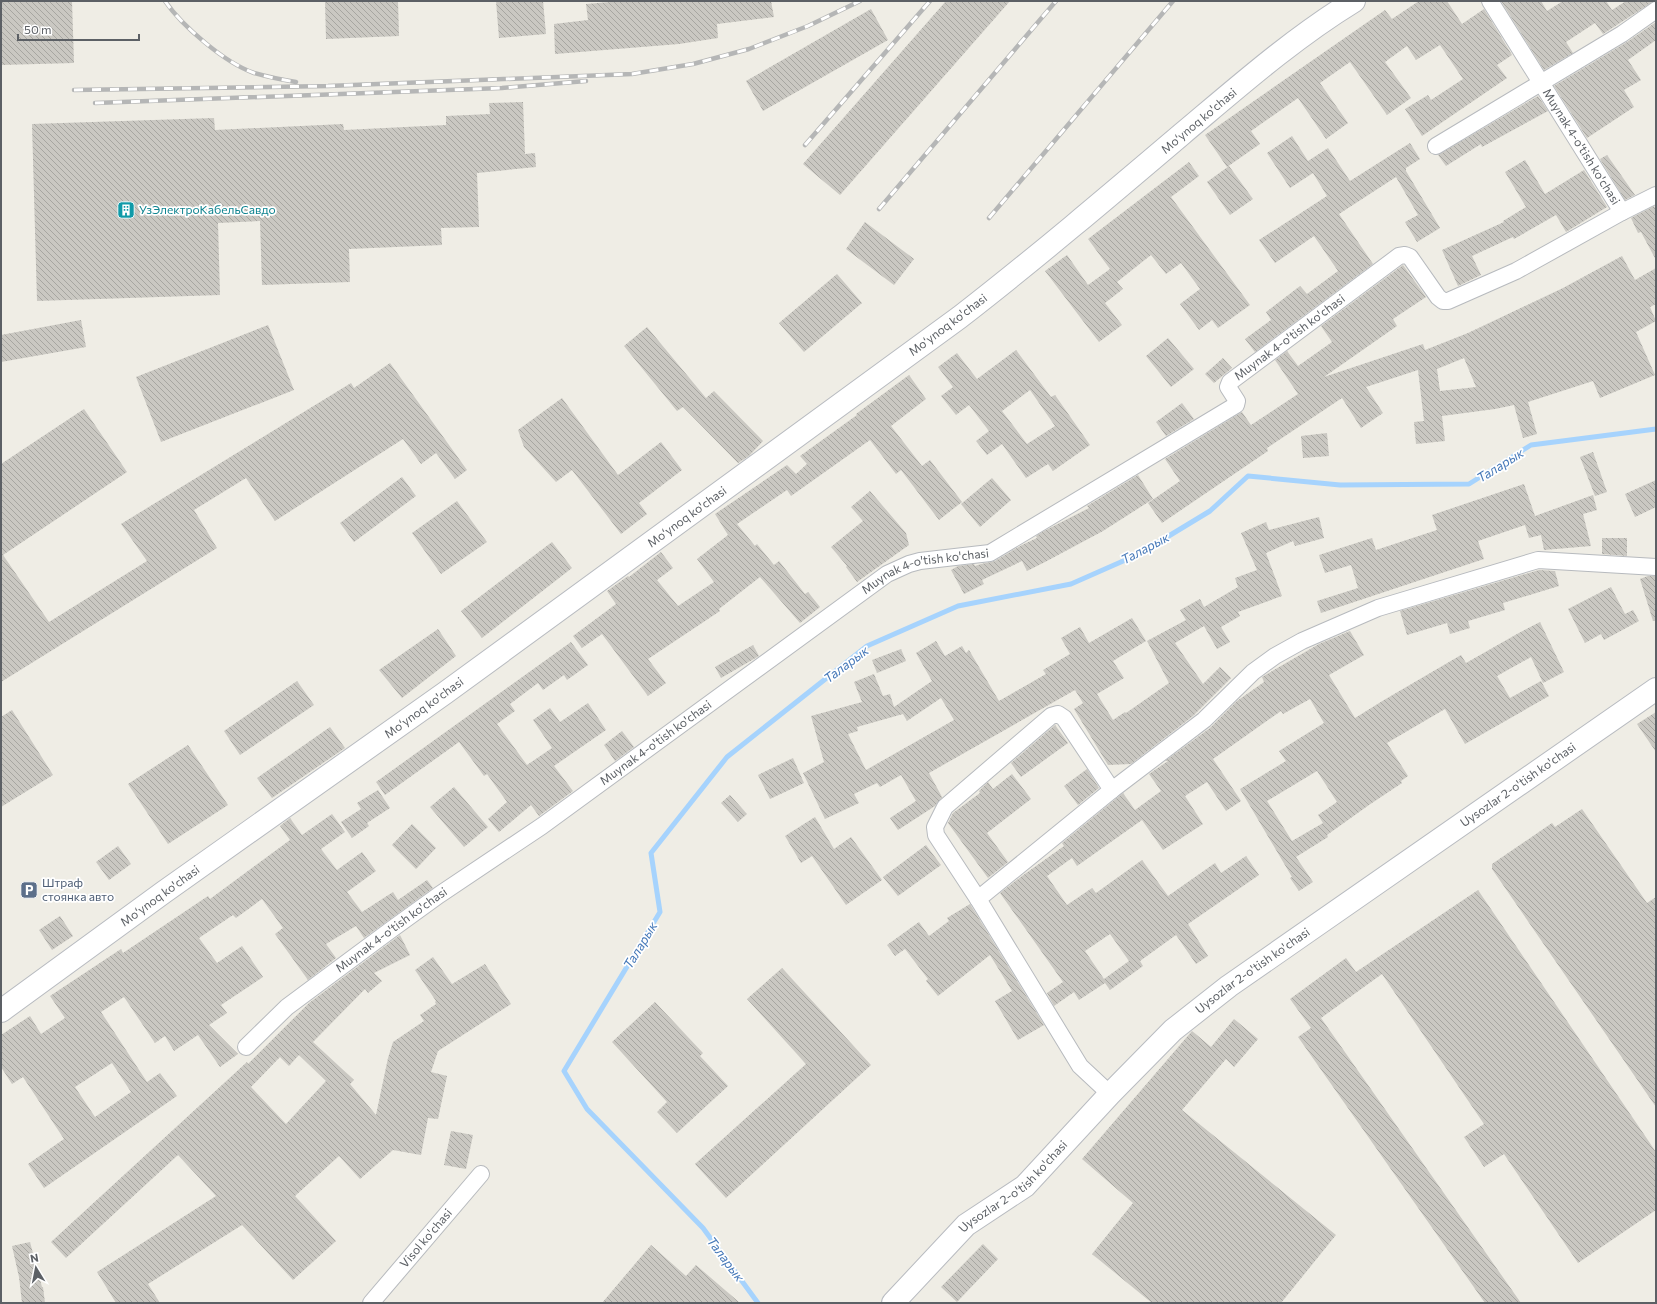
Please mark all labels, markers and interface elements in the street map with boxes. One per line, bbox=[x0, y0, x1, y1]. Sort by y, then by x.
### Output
scale bar bbox=[18, 16, 139, 42]
text: 50 m bbox=[24, 22, 52, 36]
street label: Moʻynoq ko'chasi bbox=[1158, 85, 1239, 156]
street label: Muynak 4-o'tish ko'chasi bbox=[1540, 86, 1624, 207]
building icon: УзЭлектроКабельСавдо bbox=[116, 200, 136, 220]
place label: УзЭлектроКабельСавдо bbox=[139, 202, 276, 216]
street label: Moʻynoq ko'chasi bbox=[905, 290, 989, 358]
street label: Muynak 4-o'tish ko'chasi bbox=[1231, 291, 1347, 383]
water label: Таларык bbox=[1474, 444, 1527, 486]
street label: Moʻynoq ko'chasi bbox=[644, 483, 729, 550]
water label: Таларык bbox=[1118, 528, 1173, 567]
street label: Muynak 4-o'tish ko'chasi bbox=[858, 545, 990, 596]
water label: Таларык bbox=[820, 641, 872, 686]
street label: Moʻynoq ko'chasi bbox=[381, 674, 466, 741]
street label: Muynak 4-o'tish ko'chasi bbox=[597, 697, 714, 787]
street label: Uysozlar 2-o'tish ko'chasi bbox=[1457, 739, 1578, 829]
street label: Moʻynoq ko'chasi bbox=[117, 862, 202, 929]
place label: Штраф стоянка авто bbox=[42, 875, 114, 903]
parking icon: Штраф стоянка авто bbox=[19, 880, 39, 900]
street label: Muynak 4-o'tish ko'chasi bbox=[332, 884, 449, 975]
water label: Таларык bbox=[620, 918, 661, 971]
street label: Uysozlar 2-o'tish ko'chasi bbox=[1192, 924, 1312, 1016]
street label: Uysozlar 2-o'tish ko'chasi bbox=[955, 1137, 1070, 1235]
street label: Visol ko'chasi bbox=[396, 1205, 454, 1270]
water label: Таларык bbox=[704, 1233, 749, 1285]
north arrow bbox=[16, 1248, 56, 1288]
text: N bbox=[29, 1251, 39, 1265]

